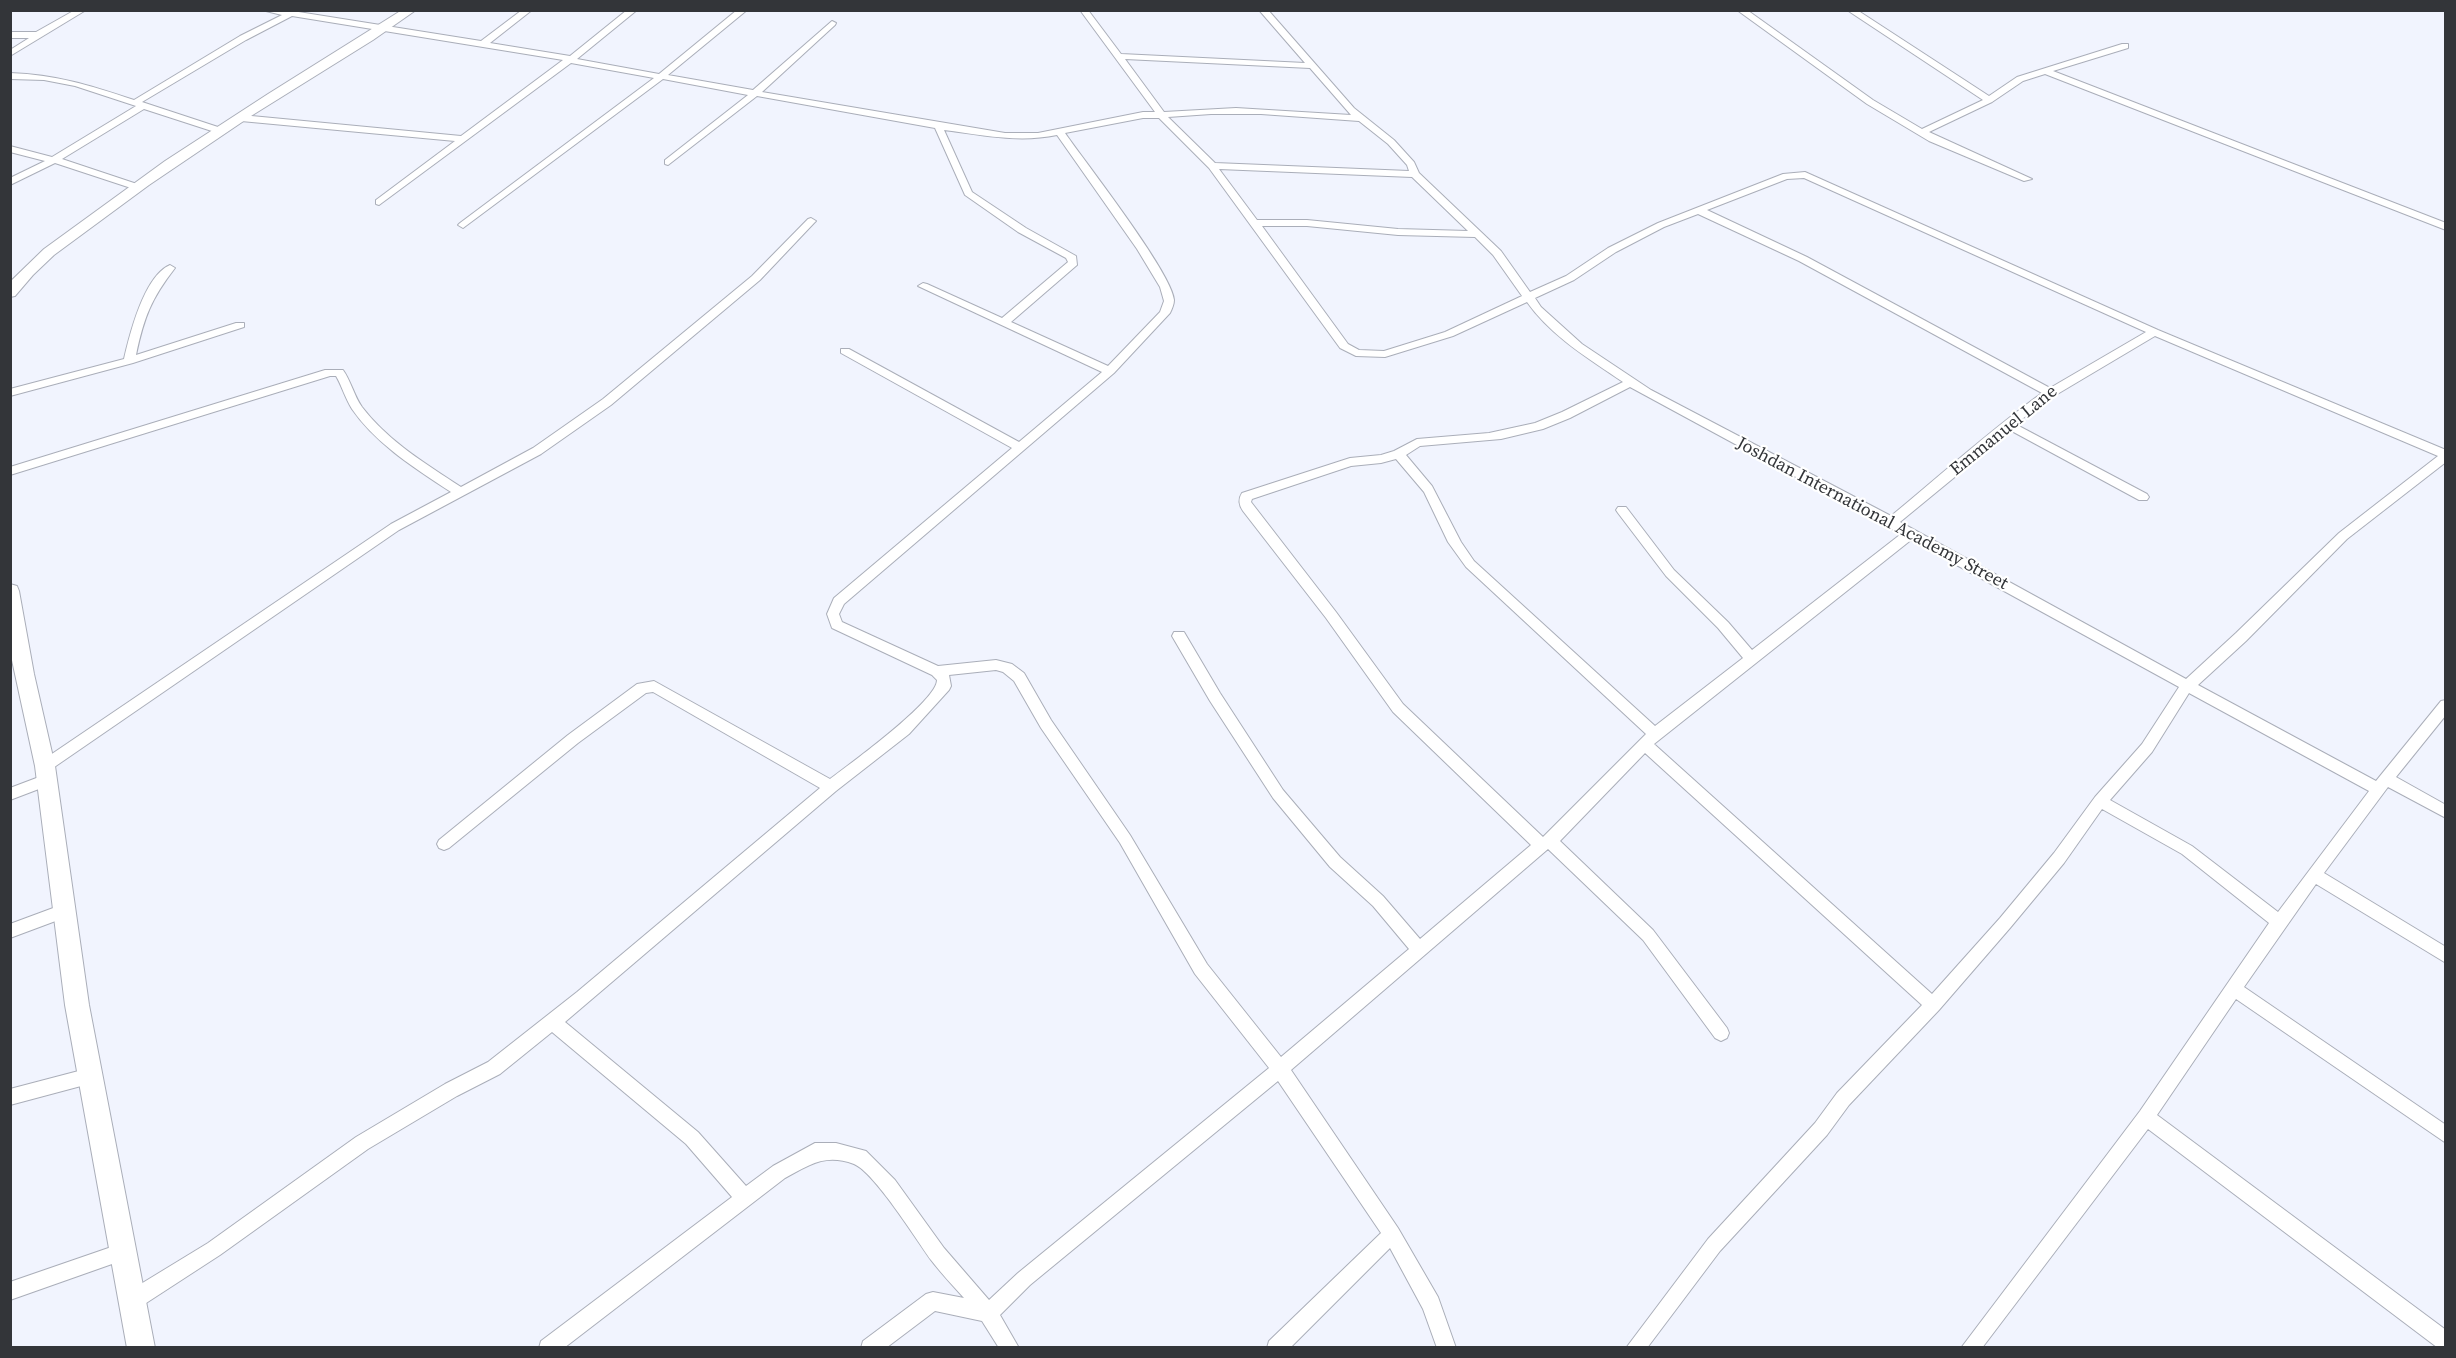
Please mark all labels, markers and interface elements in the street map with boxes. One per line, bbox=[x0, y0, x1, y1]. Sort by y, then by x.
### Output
street label: Emmanuel Lane bbox=[1946, 381, 2062, 481]
street label: Joshdan International Academy Street bbox=[1733, 433, 2011, 595]

